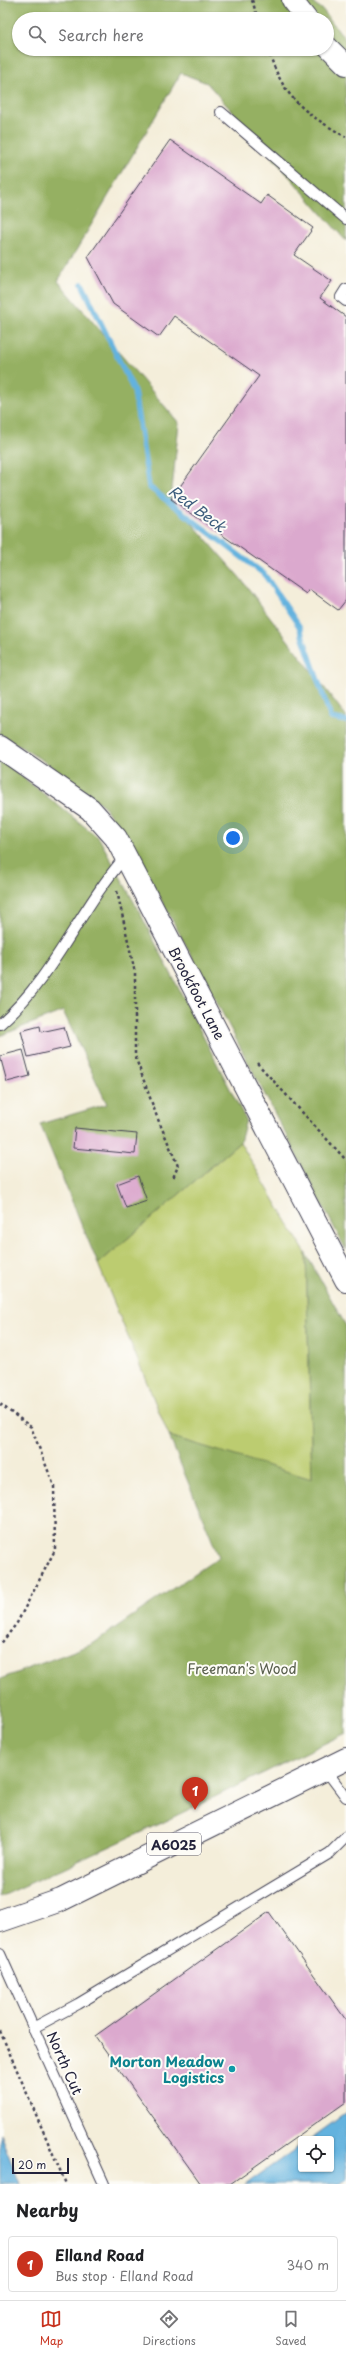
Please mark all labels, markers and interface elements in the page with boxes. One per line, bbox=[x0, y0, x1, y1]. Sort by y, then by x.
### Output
search box bbox=[12, 12, 334, 56]
icon: search bbox=[26, 23, 48, 45]
text: Search here bbox=[58, 23, 144, 46]
water label: Red Beck bbox=[165, 479, 232, 538]
your location bbox=[223, 828, 243, 848]
street label: Brookfoot Lane bbox=[163, 942, 231, 1044]
park label: Freeman's Wood bbox=[187, 1658, 297, 1679]
pin: 1 bbox=[182, 1777, 208, 1810]
road number: A6025 bbox=[147, 1833, 201, 1855]
street label: North Cut bbox=[42, 2028, 88, 2098]
place label: Morton Meadow Logistics bbox=[110, 2051, 224, 2088]
marker: Morton Meadow Logistics bbox=[227, 2064, 237, 2074]
map controls bbox=[298, 2136, 334, 2172]
button: locate bbox=[298, 2136, 334, 2172]
scale bar bbox=[12, 2156, 69, 2175]
text: 20 m bbox=[18, 2156, 46, 2173]
text: Nearby bbox=[16, 2197, 78, 2223]
text: Elland Road bbox=[55, 2243, 144, 2266]
text: 1 bbox=[27, 2255, 33, 2274]
text: 340 m bbox=[286, 2255, 329, 2274]
text: Bus stop · Elland Road bbox=[55, 2266, 194, 2285]
tab: Map bbox=[40, 2308, 63, 2349]
tab: Directions bbox=[142, 2308, 196, 2349]
tab: Saved bbox=[275, 2308, 306, 2349]

